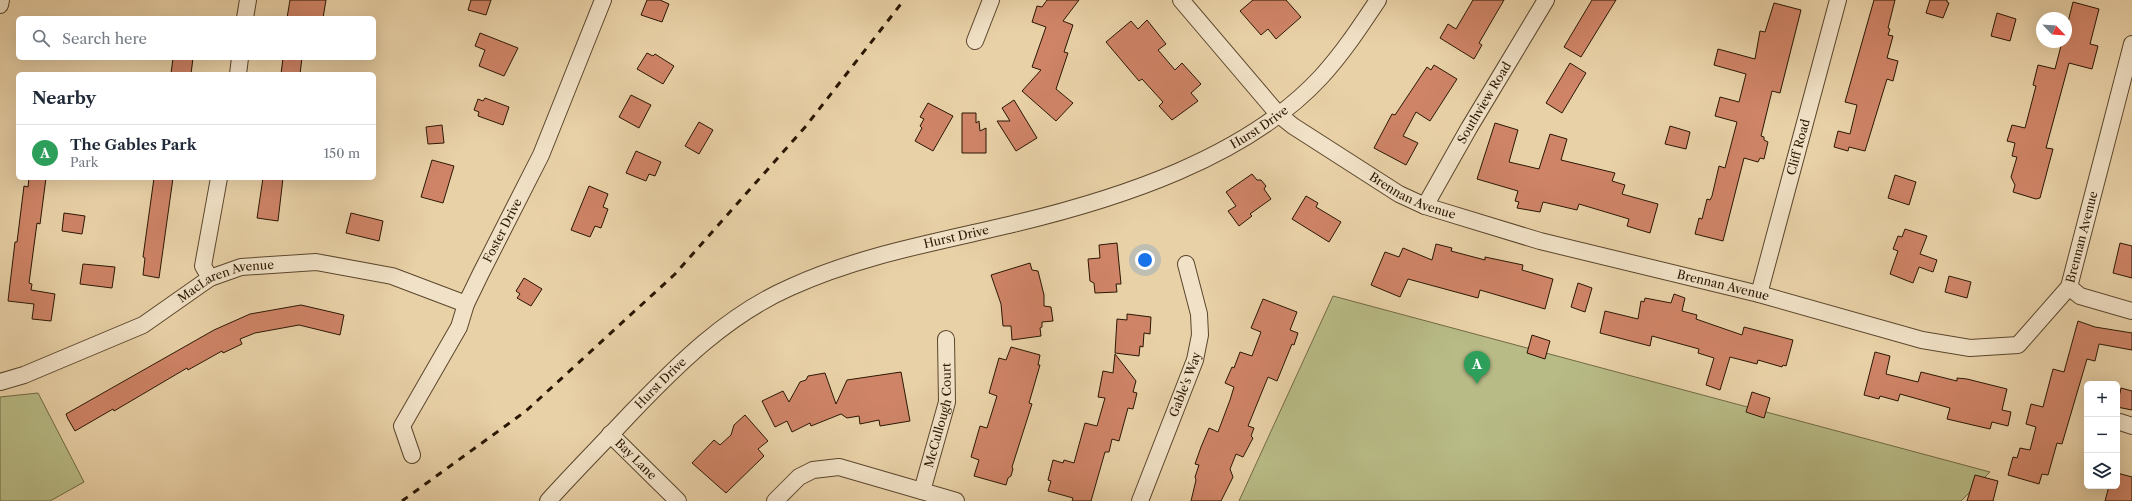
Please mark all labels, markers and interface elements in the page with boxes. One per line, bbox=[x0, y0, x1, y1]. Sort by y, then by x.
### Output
north arrow bbox=[2036, 12, 2072, 48]
search box bbox=[16, 16, 376, 60]
icon: search bbox=[30, 27, 52, 49]
text: Search here bbox=[62, 29, 147, 48]
street label: Southview Road bbox=[1454, 58, 1514, 146]
text: Nearby bbox=[32, 88, 96, 108]
street label: Hurst Drive bbox=[1227, 102, 1291, 152]
street label: Cliff Road bbox=[1783, 117, 1813, 177]
text: The Gables Park bbox=[70, 135, 197, 154]
text: A bbox=[40, 145, 50, 161]
text: 150 m bbox=[324, 145, 360, 161]
text: Park bbox=[70, 154, 98, 170]
street label: Brennan Avenue bbox=[1367, 169, 1458, 222]
street label: Brennan Avenue bbox=[2062, 189, 2101, 284]
street label: Foster Drive bbox=[480, 195, 525, 265]
street label: Hurst Drive bbox=[922, 222, 990, 251]
your location bbox=[1135, 250, 1155, 270]
street label: MacLaren Avenue bbox=[175, 257, 275, 305]
street label: Brennan Avenue bbox=[1676, 266, 1771, 304]
street label: Gable's Way bbox=[1165, 350, 1203, 419]
pin: A bbox=[1464, 351, 1490, 384]
street label: Hurst Drive bbox=[631, 354, 689, 412]
street label: McCullough Court bbox=[921, 362, 955, 469]
map controls bbox=[2084, 381, 2120, 489]
button: + bbox=[2084, 381, 2120, 417]
button: − bbox=[2084, 417, 2120, 453]
street label: Bay Lane bbox=[612, 435, 660, 483]
button: layers bbox=[2084, 453, 2120, 489]

